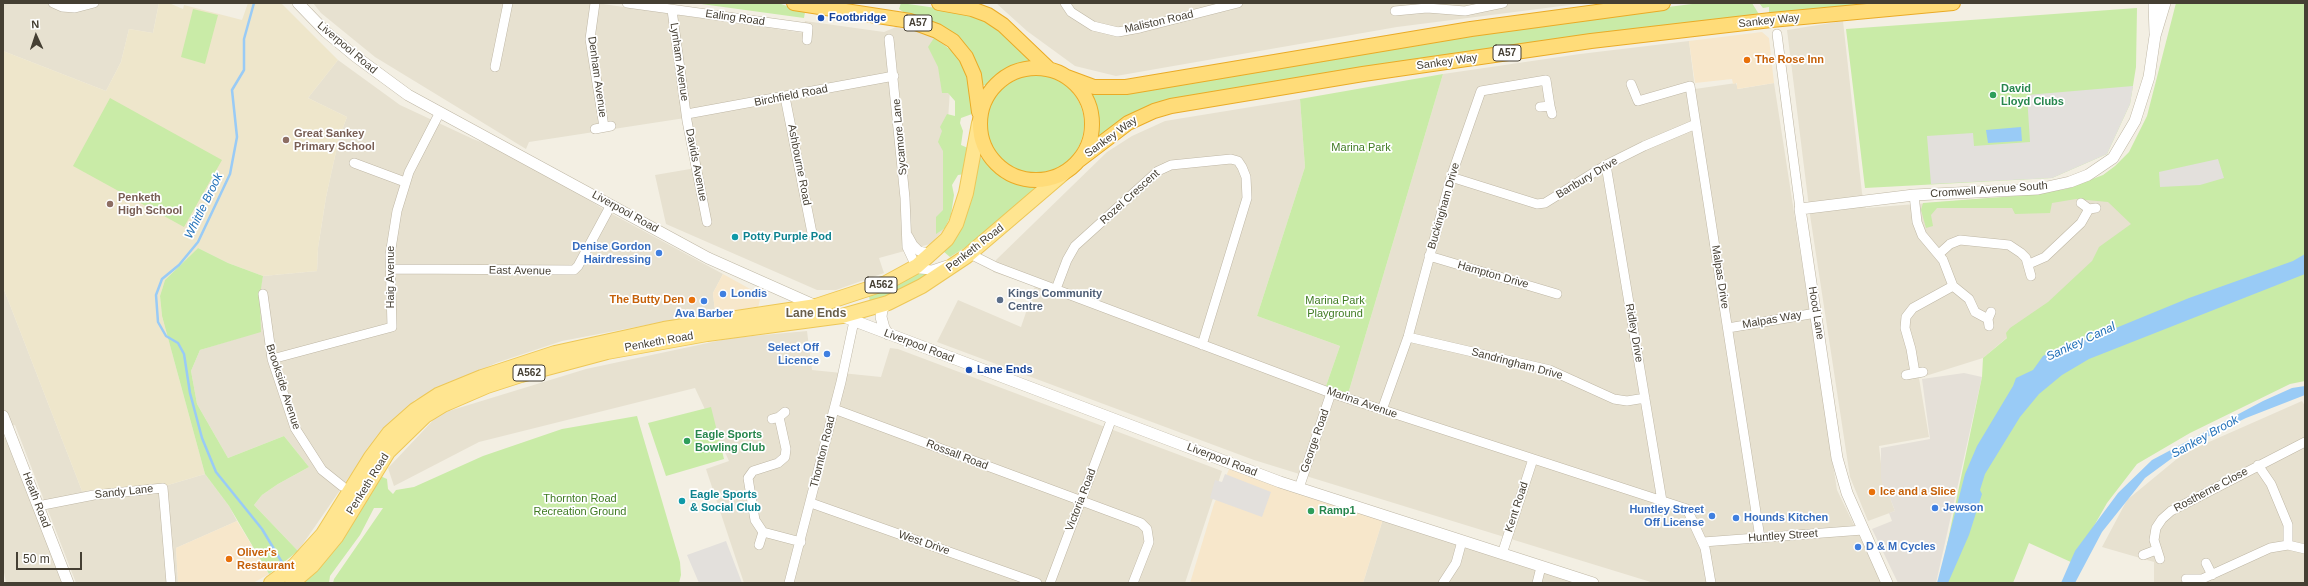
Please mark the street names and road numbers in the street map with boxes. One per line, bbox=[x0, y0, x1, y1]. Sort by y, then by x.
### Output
street label: Ealing Road bbox=[704, 7, 766, 29]
street label: Maliston Road bbox=[1123, 8, 1195, 36]
street label: Sankey Way bbox=[1738, 11, 1800, 31]
road number: A57 bbox=[904, 15, 932, 31]
street label: Liverpool Road bbox=[314, 19, 380, 77]
street label: Lynham Avenue bbox=[667, 22, 691, 102]
street label: Denham Avenue bbox=[585, 36, 609, 118]
road number: A57 bbox=[1493, 45, 1521, 61]
street label: Sankey Way bbox=[1416, 51, 1478, 73]
street label: Birchfield Road bbox=[753, 82, 829, 110]
street label: Sycamore Lane bbox=[890, 98, 910, 176]
street label: Sankey Way bbox=[1082, 114, 1140, 160]
street label: Ashbourne Road bbox=[785, 123, 813, 207]
street label: Davids Avenue bbox=[682, 128, 710, 202]
street label: Banbury Drive bbox=[1554, 154, 1620, 202]
street label: Buckingham Drive bbox=[1425, 161, 1463, 251]
street label: Rozel Crescent bbox=[1098, 167, 1162, 227]
street label: Cromwell Avenue South bbox=[1930, 179, 2048, 201]
street label: Liverpool Road bbox=[589, 188, 661, 236]
street label: Penketh Road bbox=[943, 221, 1007, 275]
street label: Malpas Drive bbox=[1708, 244, 1732, 310]
street label: Haig Avenue bbox=[384, 246, 398, 308]
street label: Hampton Drive bbox=[1456, 259, 1530, 291]
street label: East Avenue bbox=[489, 264, 551, 278]
road number: A562 bbox=[865, 277, 897, 293]
street label: Hood Lane bbox=[1805, 285, 1827, 341]
street label: Ridley Drive bbox=[1622, 303, 1646, 363]
street label: Malpas Way bbox=[1741, 308, 1803, 332]
street label: Liverpool Road bbox=[882, 327, 956, 365]
street label: Penketh Road bbox=[624, 329, 694, 355]
street label: Brookside Avenue bbox=[263, 343, 303, 431]
street label: Sandringham Drive bbox=[1470, 345, 1564, 383]
road number: A562 bbox=[513, 365, 545, 381]
street label: Marina Avenue bbox=[1325, 385, 1399, 421]
street label: George Road bbox=[1298, 408, 1332, 474]
street label: Thornton Road bbox=[808, 415, 838, 489]
street label: Rossall Road bbox=[924, 437, 990, 473]
street label: Liverpool Road bbox=[1185, 441, 1259, 479]
street label: Penketh Road bbox=[344, 451, 392, 517]
street label: Rostherne Close bbox=[2172, 465, 2250, 515]
street label: Victoria Road bbox=[1063, 467, 1099, 533]
street label: Heath Road bbox=[19, 470, 53, 530]
street label: Kent Road bbox=[1503, 480, 1531, 534]
street label: Sandy Lane bbox=[94, 482, 154, 502]
street label: Huntley Street bbox=[1748, 527, 1818, 545]
street label: West Drive bbox=[897, 528, 951, 558]

